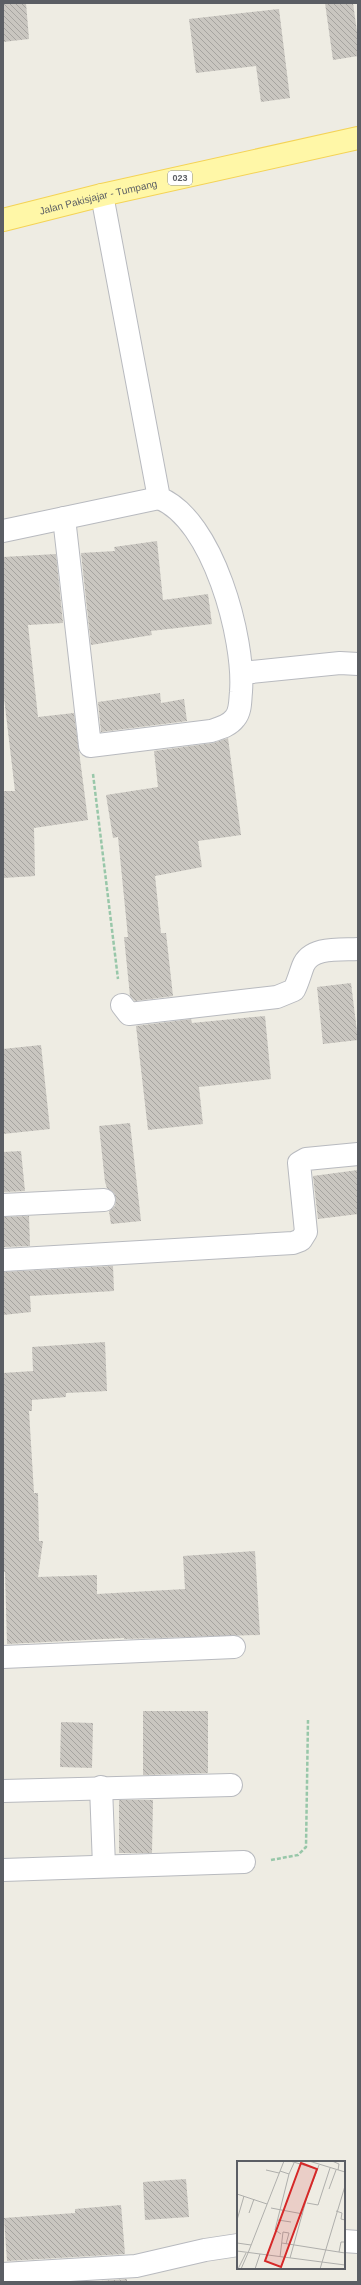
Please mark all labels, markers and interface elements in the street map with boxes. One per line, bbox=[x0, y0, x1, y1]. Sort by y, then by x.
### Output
road number: 023 bbox=[168, 171, 192, 185]
street label: Jalan Pakisjajar - Tumpang bbox=[38, 178, 158, 217]
inset map bbox=[237, 2161, 345, 2269]

